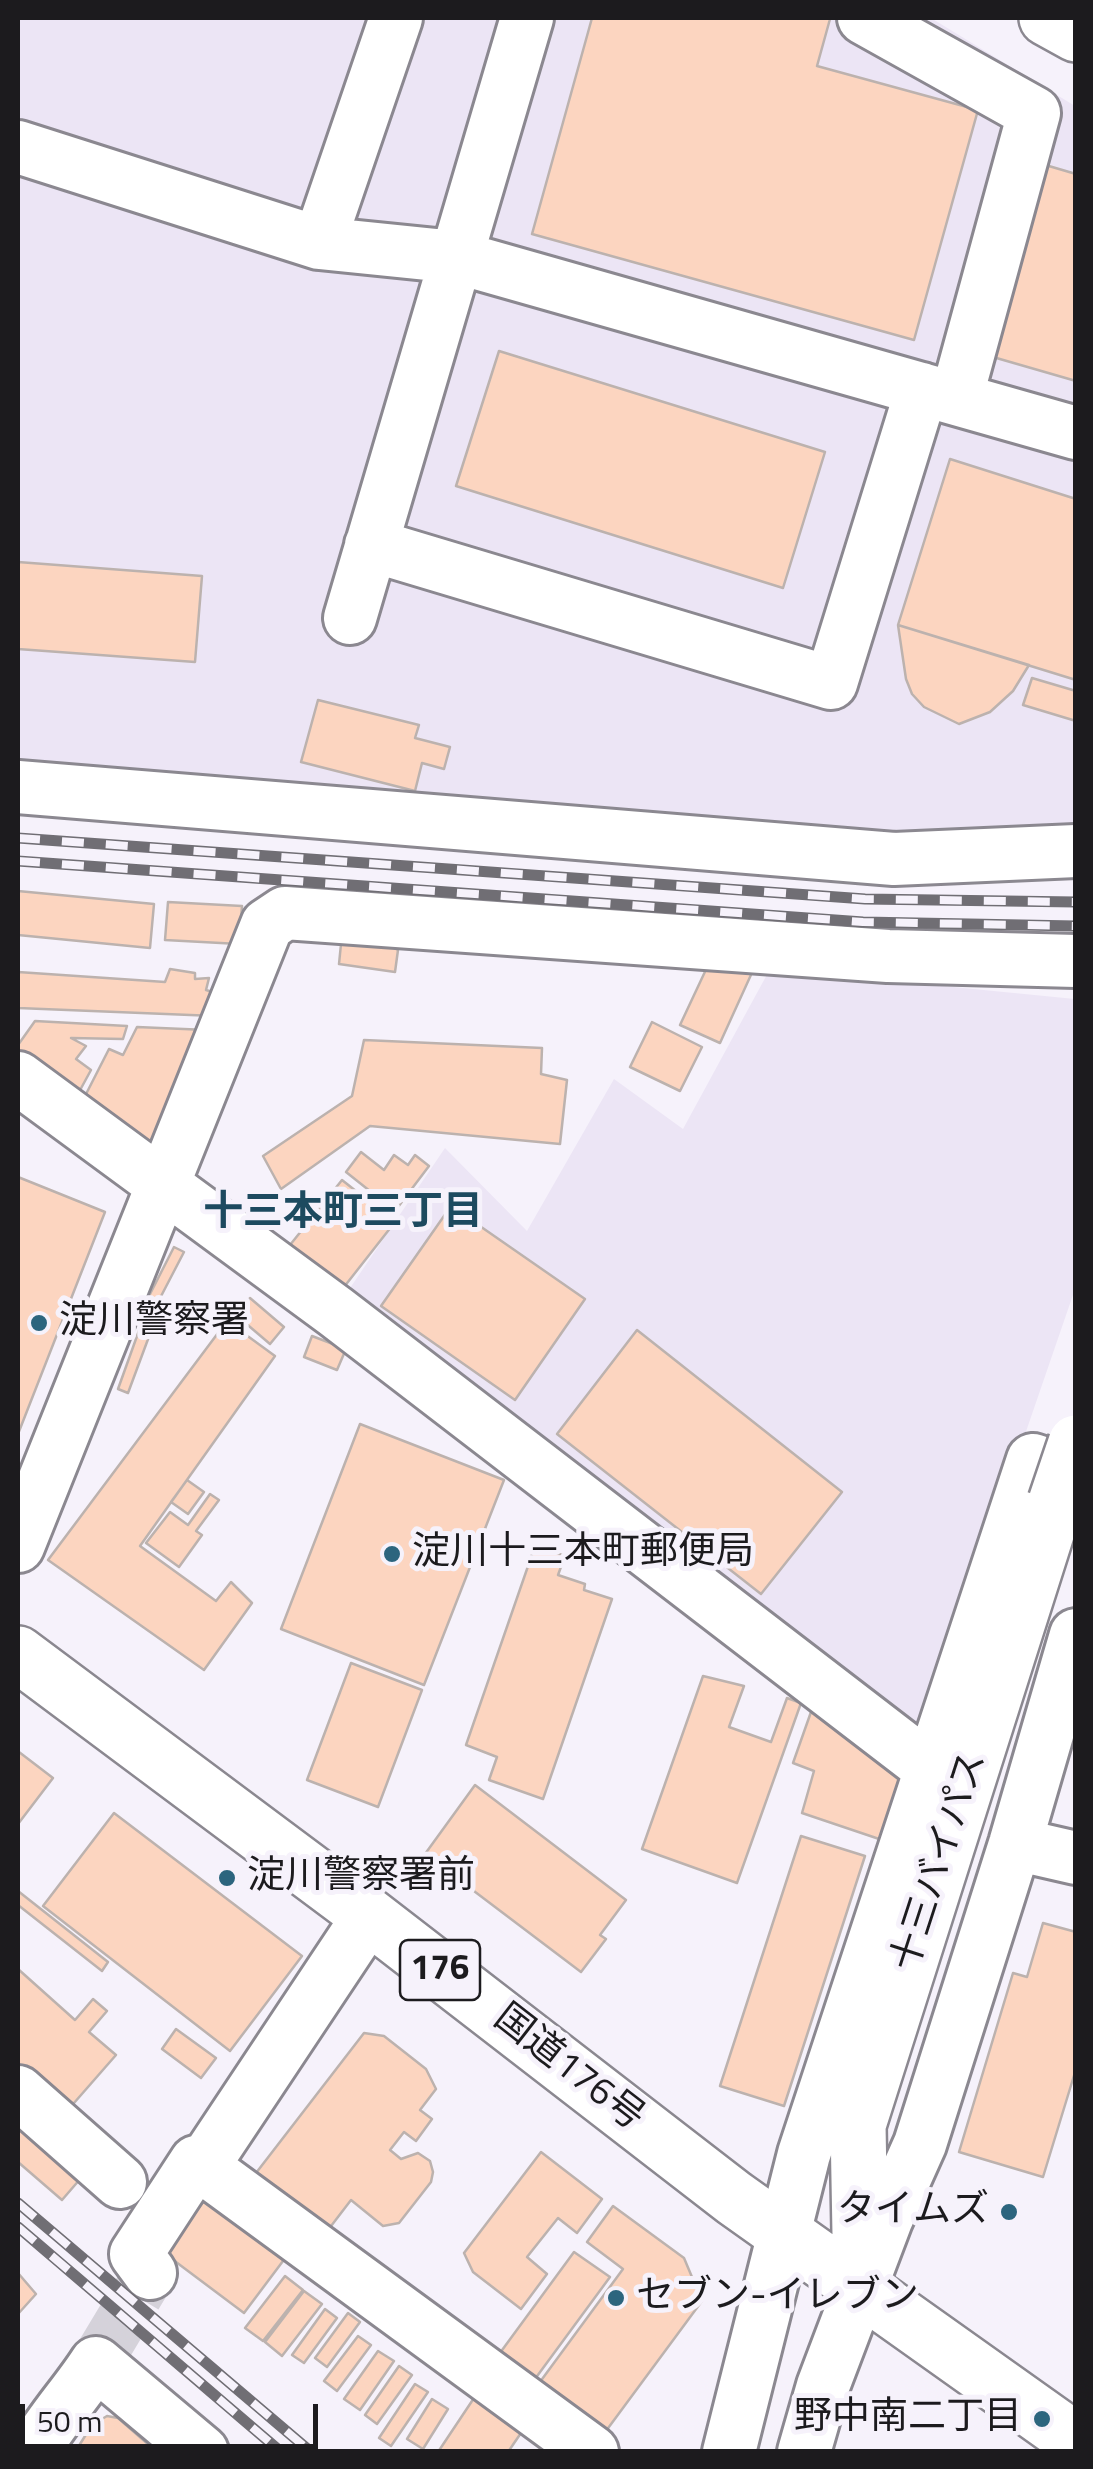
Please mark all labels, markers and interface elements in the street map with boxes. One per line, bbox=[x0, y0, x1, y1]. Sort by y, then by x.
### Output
district label: 十三本町三丁目 bbox=[203, 1190, 483, 1238]
place label: 淀川警察署 bbox=[59, 1300, 249, 1346]
marker: 淀川警察署 bbox=[28, 1312, 50, 1334]
place label: 淀川十三本町郵便局 bbox=[412, 1531, 754, 1577]
marker: 淀川十三本町郵便局 bbox=[381, 1543, 403, 1565]
street label: 十三バイパス bbox=[884, 1747, 998, 1977]
place label: 淀川警察署前 bbox=[247, 1855, 475, 1901]
marker: 淀川警察署前 bbox=[216, 1867, 238, 1889]
road number: 176 bbox=[400, 1940, 480, 2000]
street label: 国道176号 bbox=[484, 1996, 652, 2142]
place label: タイムズ bbox=[837, 2189, 989, 2235]
marker: タイムズ bbox=[998, 2201, 1020, 2223]
place label: セブン-イレブン bbox=[636, 2275, 919, 2321]
marker: セブン-イレブン bbox=[605, 2287, 627, 2309]
scale bar bbox=[25, 2384, 322, 2446]
place label: 野中南二丁目 bbox=[794, 2396, 1022, 2442]
text: 50 m bbox=[37, 2398, 102, 2444]
marker: 野中南二丁目 bbox=[1031, 2408, 1053, 2430]

